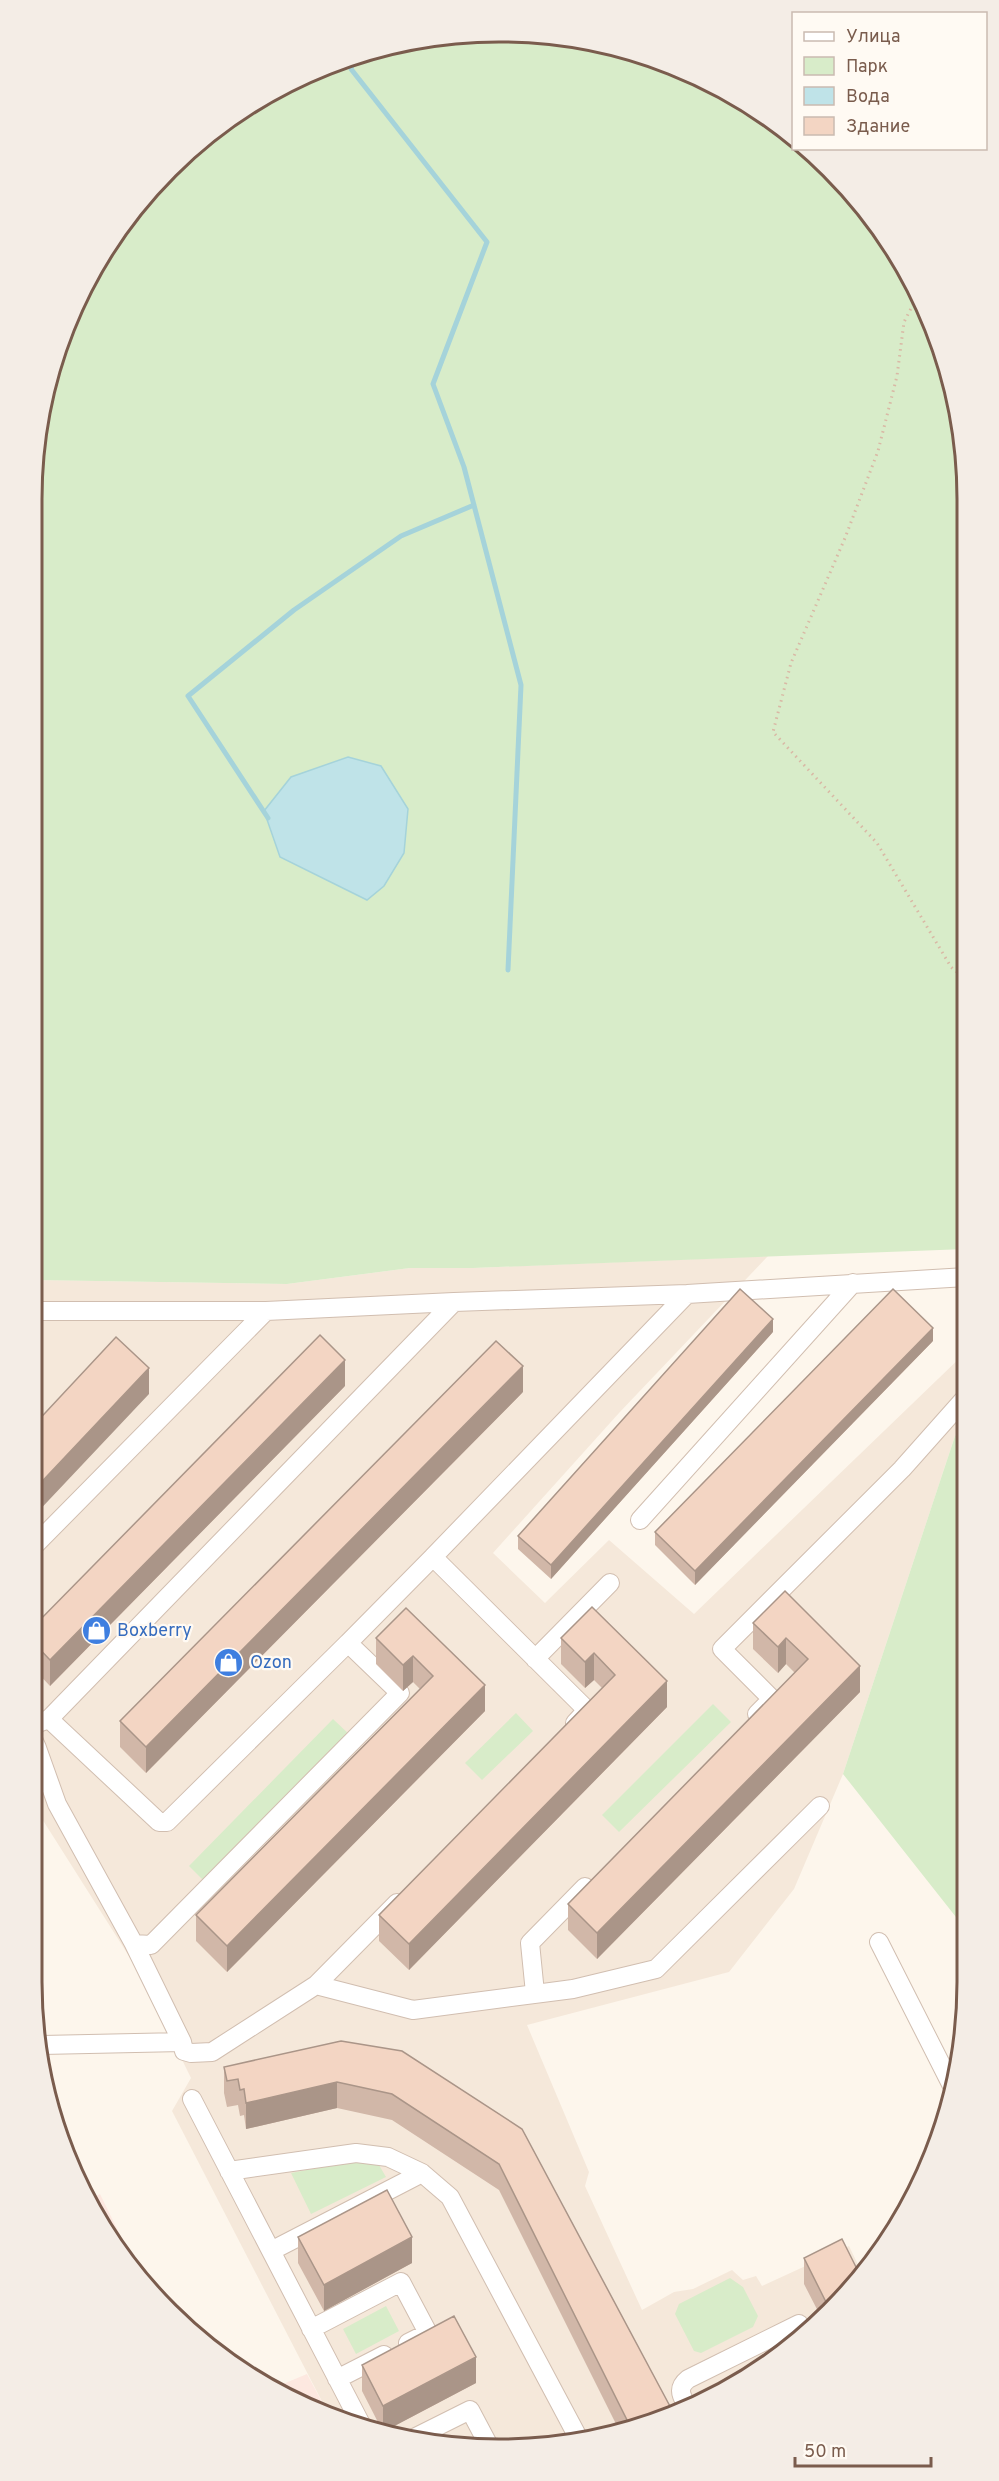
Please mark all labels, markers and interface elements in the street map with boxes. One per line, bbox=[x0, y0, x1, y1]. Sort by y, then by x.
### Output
legend bbox=[792, 12, 987, 150]
text: Улица bbox=[846, 26, 900, 49]
text: Парк bbox=[846, 56, 888, 79]
text: Вода bbox=[846, 86, 890, 109]
text: Здание bbox=[846, 116, 910, 139]
shop icon: Boxberry bbox=[80, 1614, 112, 1646]
place label: Boxberry bbox=[117, 1620, 192, 1643]
shop icon: Ozon bbox=[213, 1646, 245, 1678]
place label: Ozon bbox=[250, 1652, 292, 1675]
scale bar bbox=[795, 2430, 932, 2468]
text: 50 m bbox=[804, 2441, 846, 2464]

